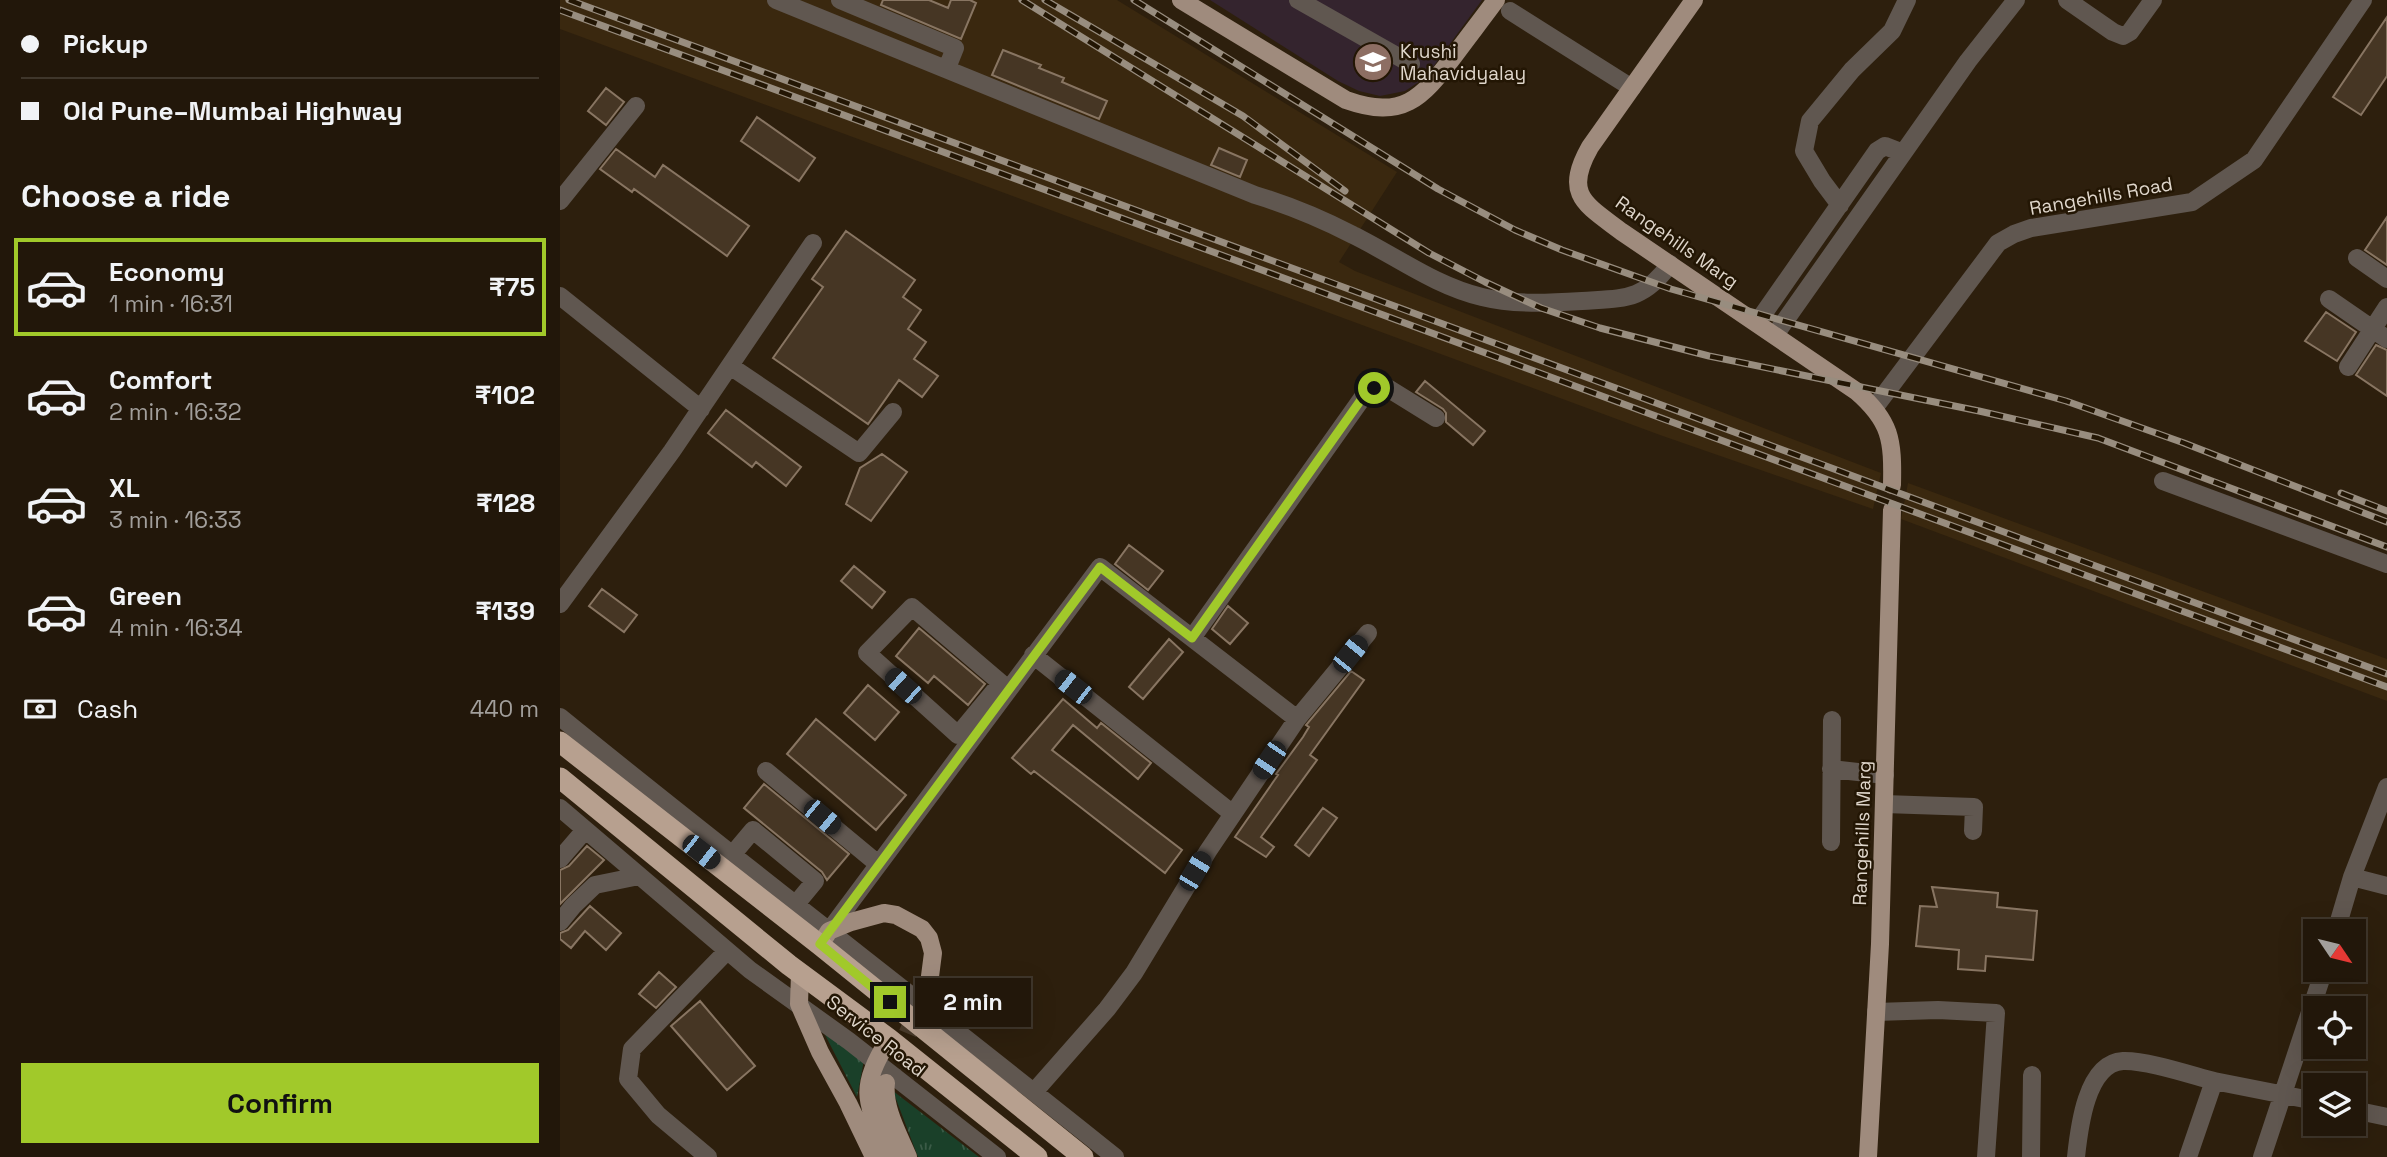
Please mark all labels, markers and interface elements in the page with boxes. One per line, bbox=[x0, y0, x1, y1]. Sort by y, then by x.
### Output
text: Pickup bbox=[63, 27, 148, 61]
place label: Krushi Mahavidyalay bbox=[1400, 39, 1526, 86]
school or university icon: Krushi Mahavidyalay bbox=[1352, 41, 1394, 83]
text: Old Pune–Mumbai Highway bbox=[63, 94, 403, 128]
street label: Rangehills Road bbox=[2027, 171, 2175, 221]
text: Choose a ride bbox=[21, 176, 231, 216]
street label: Rangehills Marg bbox=[1610, 190, 1744, 294]
text: Economy bbox=[109, 255, 225, 289]
icon: car bbox=[25, 256, 88, 319]
text: ₹75 bbox=[489, 270, 535, 304]
text: 1 min · 16:31 bbox=[109, 289, 233, 319]
text: Comfort bbox=[109, 363, 212, 397]
icon: car bbox=[25, 364, 88, 427]
route start bbox=[1358, 372, 1390, 404]
text: ₹102 bbox=[475, 378, 535, 412]
text: 2 min · 16:32 bbox=[109, 397, 242, 427]
text: XL bbox=[109, 471, 140, 505]
icon: car bbox=[25, 472, 88, 535]
text: ₹128 bbox=[476, 486, 535, 520]
text: 3 min · 16:33 bbox=[109, 505, 242, 535]
text: Green bbox=[109, 579, 182, 613]
icon: car bbox=[25, 580, 88, 643]
text: ₹139 bbox=[475, 594, 535, 628]
text: 4 min · 16:34 bbox=[109, 613, 243, 643]
car bbox=[1329, 631, 1372, 677]
car bbox=[881, 664, 926, 708]
car bbox=[1050, 666, 1097, 708]
icon: cash bbox=[21, 690, 59, 728]
text: Cash bbox=[77, 692, 138, 726]
text: 440 m bbox=[470, 694, 539, 724]
car bbox=[1249, 737, 1290, 783]
street label: Rangehills Marg bbox=[1847, 760, 1877, 906]
car bbox=[800, 795, 845, 839]
car bbox=[678, 831, 725, 873]
car bbox=[1176, 848, 1215, 894]
north arrow bbox=[2303, 919, 2366, 982]
map controls bbox=[2303, 919, 2366, 1136]
callout: 2 min bbox=[914, 978, 1030, 1026]
route end bbox=[874, 986, 906, 1018]
text: 2 min bbox=[943, 987, 1003, 1017]
street label: Service Road bbox=[821, 989, 931, 1083]
button: locate bbox=[2303, 996, 2366, 1059]
button: Confirm bbox=[21, 1063, 539, 1143]
button: layers bbox=[2303, 1073, 2366, 1136]

